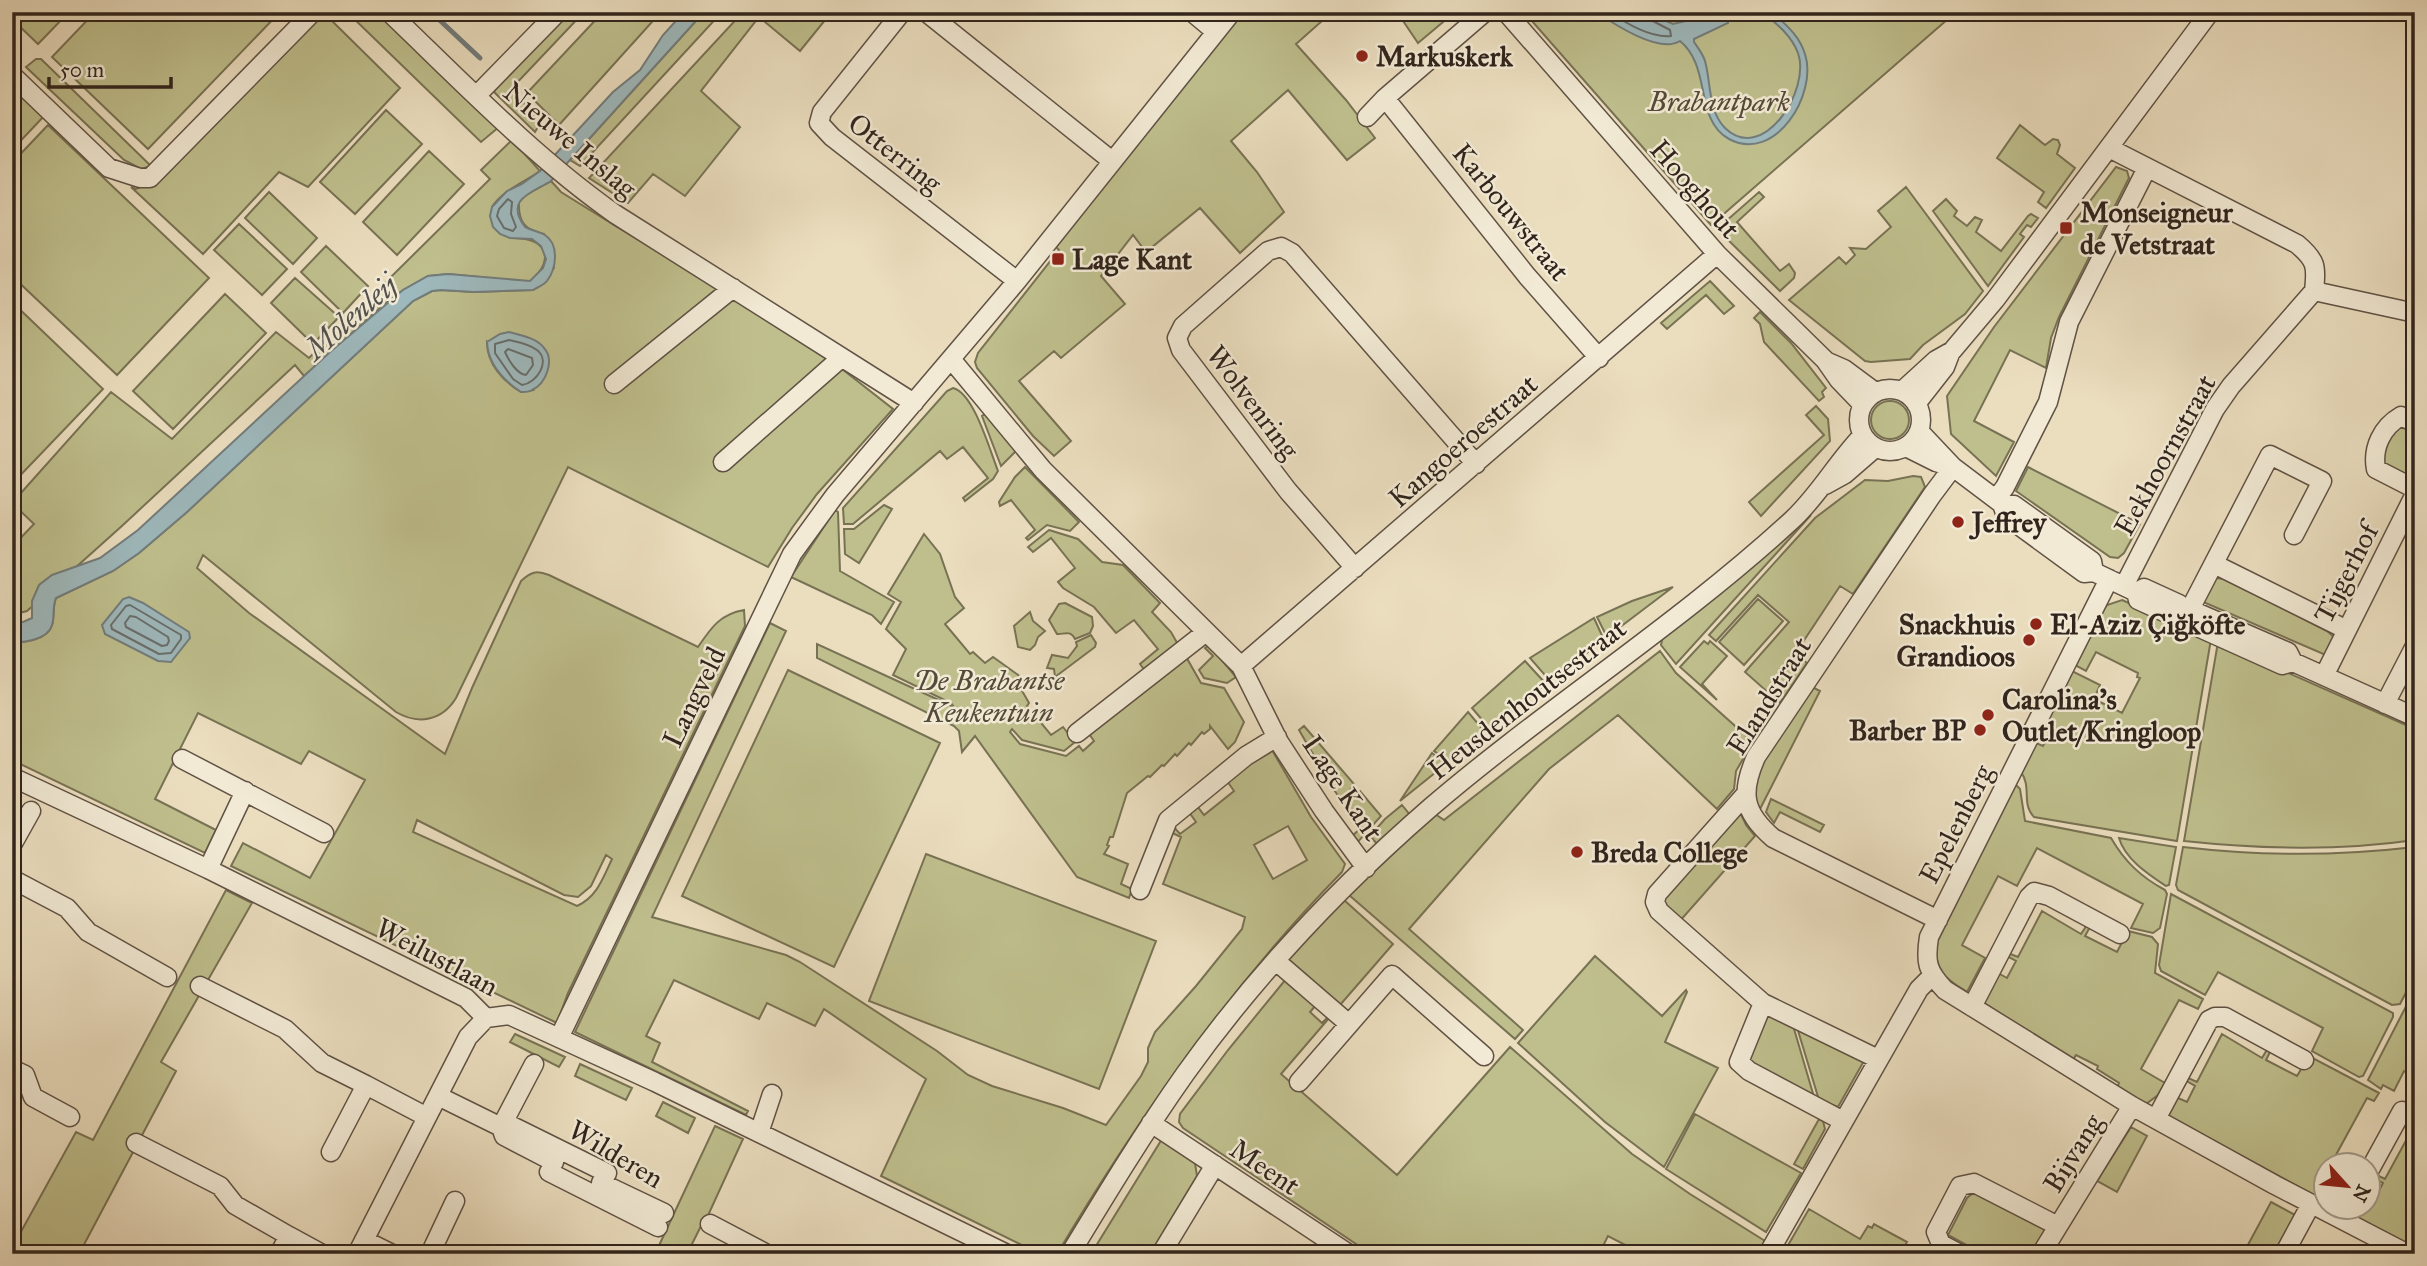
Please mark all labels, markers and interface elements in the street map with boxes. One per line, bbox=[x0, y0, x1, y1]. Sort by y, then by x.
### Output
place label: Markuskerk bbox=[1376, 39, 1514, 74]
scale bar bbox=[49, 46, 172, 90]
marker: Markuskerk bbox=[1354, 48, 1370, 64]
text: 50 m bbox=[60, 57, 105, 83]
street label: Nieuwe Inslag bbox=[496, 74, 645, 206]
park label: Brabantpark bbox=[1646, 84, 1790, 119]
street label: Otterring bbox=[841, 105, 950, 201]
street label: Hooghout bbox=[1642, 132, 1748, 246]
street label: Karbouwstraat bbox=[1445, 136, 1577, 288]
place label: Monseigneur de Vetstraat bbox=[2080, 195, 2233, 262]
marker: Monseigneur de Vetstraat bbox=[2058, 220, 2074, 236]
place label: Lage Kant bbox=[1072, 242, 1192, 277]
marker: Lage Kant bbox=[1050, 251, 1066, 267]
water label: Molenleij bbox=[295, 266, 406, 369]
street label: Wolvenring bbox=[1199, 338, 1308, 466]
street label: Kangoeroestraat bbox=[1381, 367, 1545, 515]
street label: Eekhoornstraat bbox=[2106, 368, 2224, 542]
place label: Jeffrey bbox=[1968, 505, 2047, 540]
street label: Tijgerhof bbox=[2306, 513, 2388, 629]
marker: Jeffrey bbox=[1950, 514, 1966, 530]
place label: Snackhuis Grandioos bbox=[1897, 607, 2015, 674]
place label: El-Aziz Çiğköfte bbox=[2050, 607, 2246, 642]
street label: Heusdenhoutsestraat bbox=[1421, 611, 1633, 787]
marker: El-Aziz Çiğköfte bbox=[2028, 616, 2044, 632]
street label: Elandstraat bbox=[1719, 630, 1819, 762]
marker: Snackhuis Grandioos bbox=[2021, 632, 2037, 648]
street label: Langveld bbox=[655, 641, 733, 753]
park label: De Brabantse Keukentuin bbox=[914, 663, 1065, 730]
place label: Carolina's Outlet/Kringloop bbox=[2002, 682, 2201, 749]
marker: Carolina's Outlet/Kringloop bbox=[1980, 707, 1996, 723]
place label: Barber BP bbox=[1849, 713, 1966, 748]
marker: Barber BP bbox=[1972, 722, 1988, 738]
street label: Lage Kant bbox=[1295, 729, 1391, 848]
street label: Epelenberg bbox=[1911, 758, 2001, 889]
place label: Breda College bbox=[1591, 835, 1748, 870]
marker: Breda College bbox=[1569, 844, 1585, 860]
street label: Weilustlaan bbox=[370, 910, 504, 1004]
street label: Bijvang bbox=[2035, 1106, 2111, 1199]
street label: Wilderen bbox=[562, 1112, 670, 1196]
street label: Meent bbox=[1223, 1131, 1307, 1203]
north arrow bbox=[2312, 1150, 2382, 1220]
text: N bbox=[2348, 1181, 2376, 1206]

